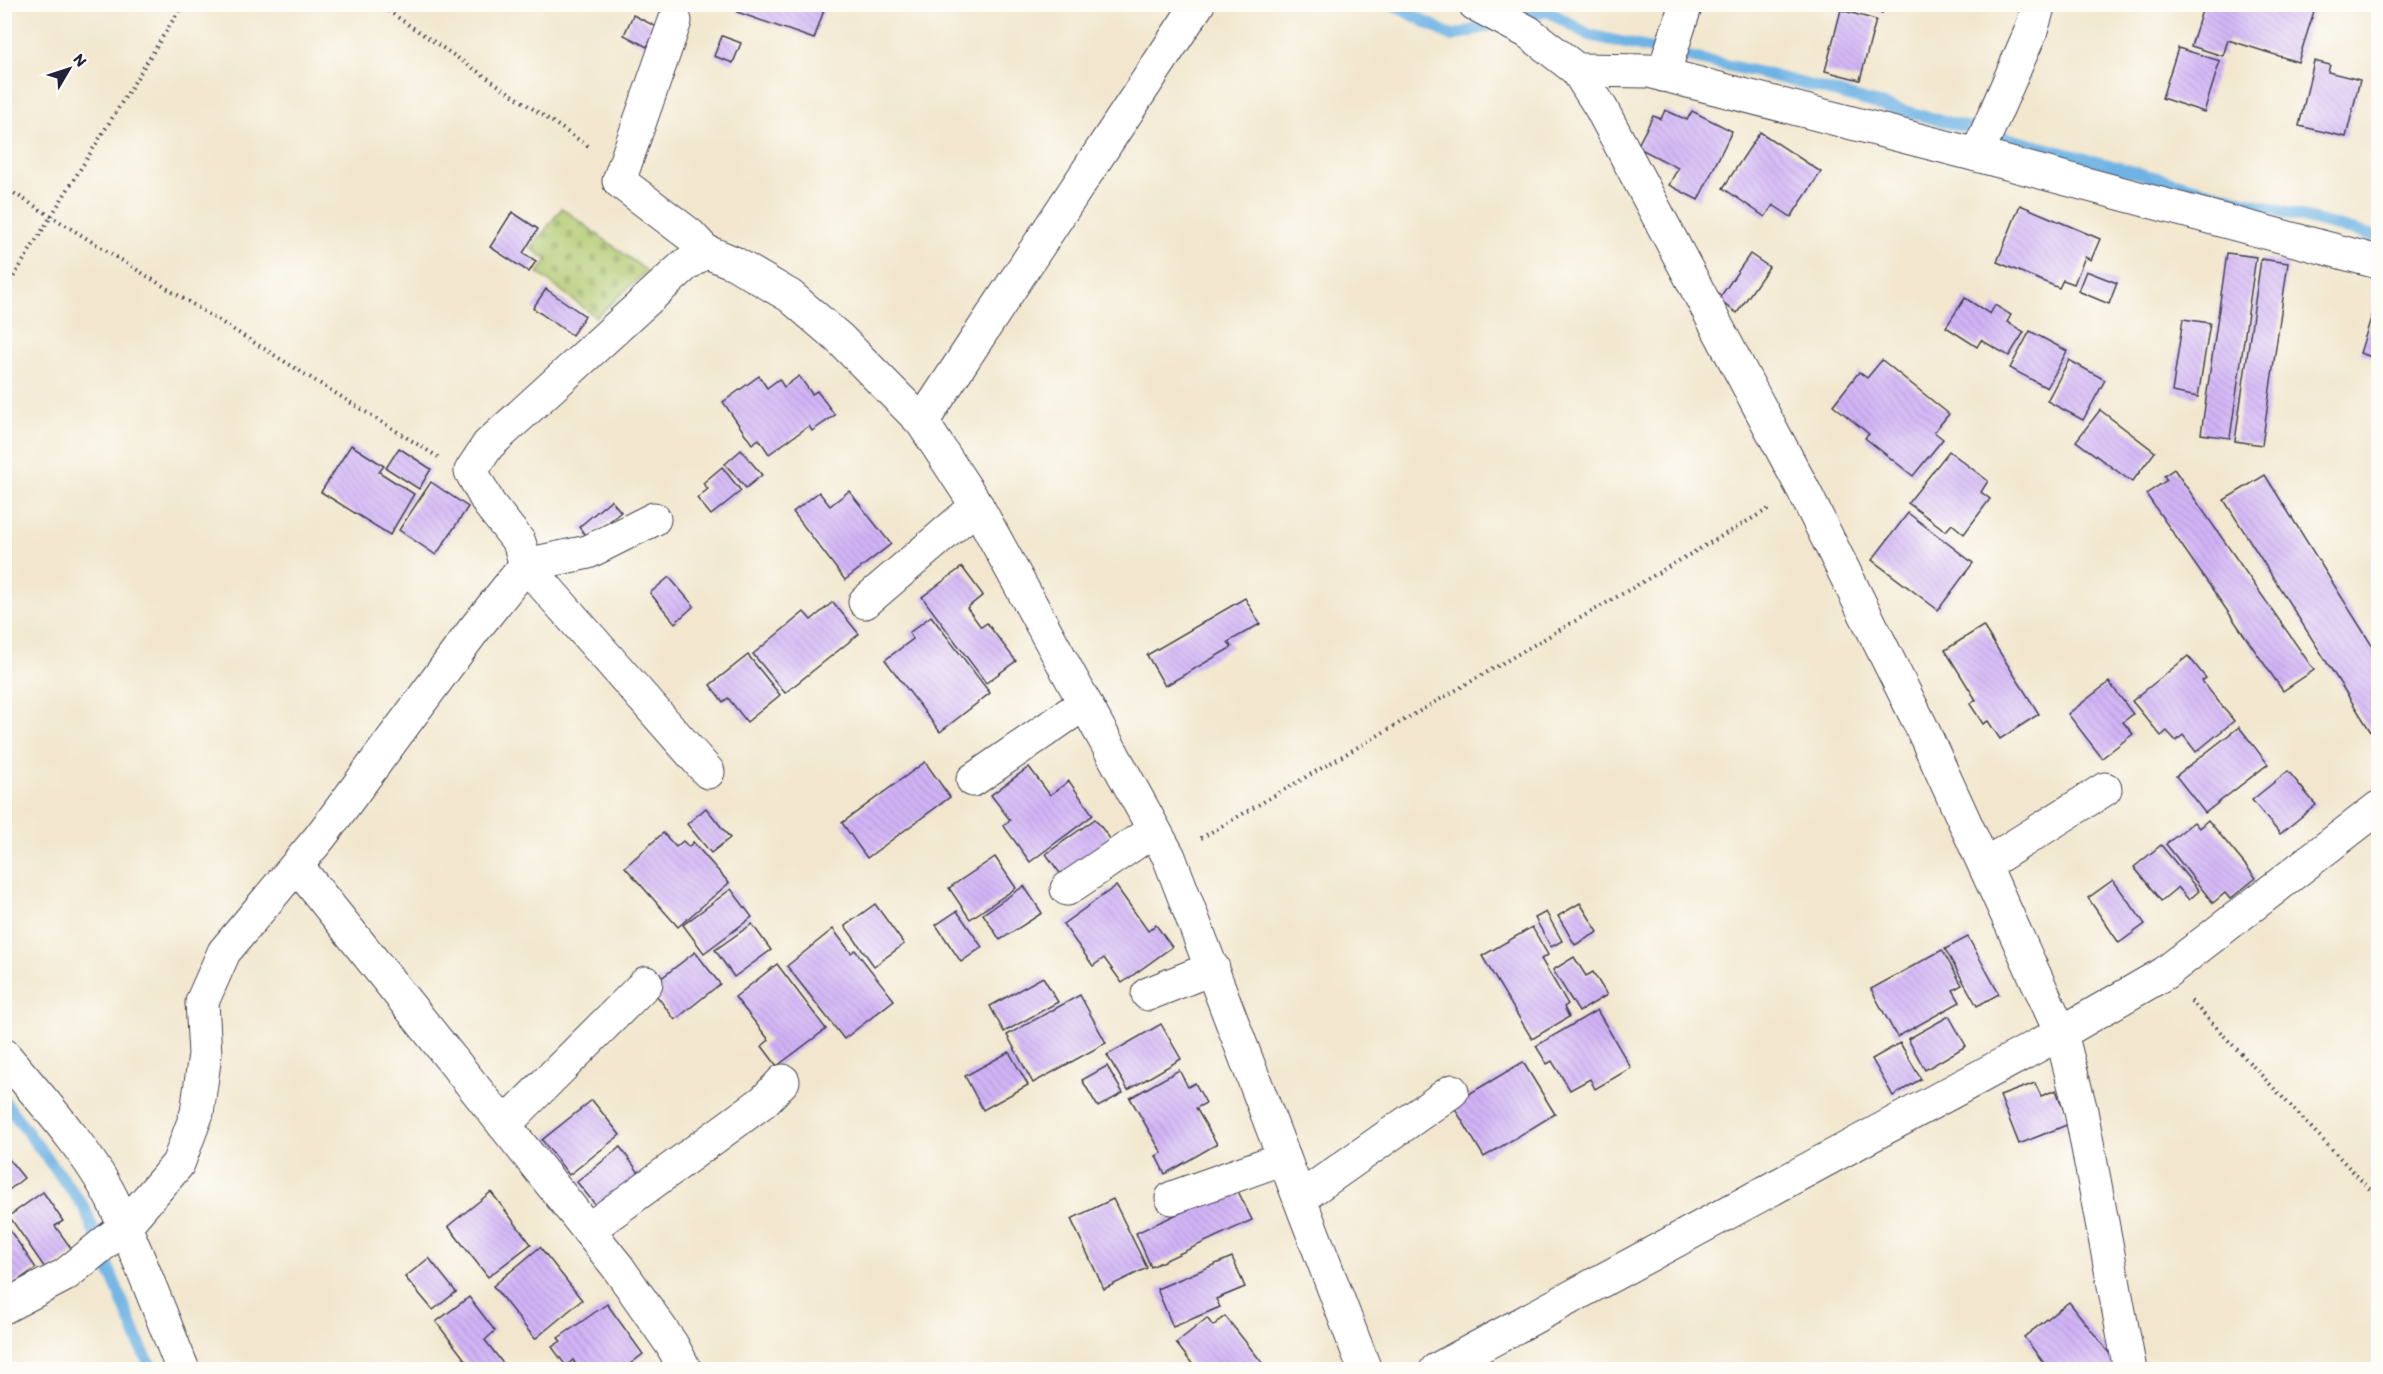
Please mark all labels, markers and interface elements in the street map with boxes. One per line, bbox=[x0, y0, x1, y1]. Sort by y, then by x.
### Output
north arrow bbox=[39, 39, 99, 99]
text: N bbox=[69, 50, 91, 70]

